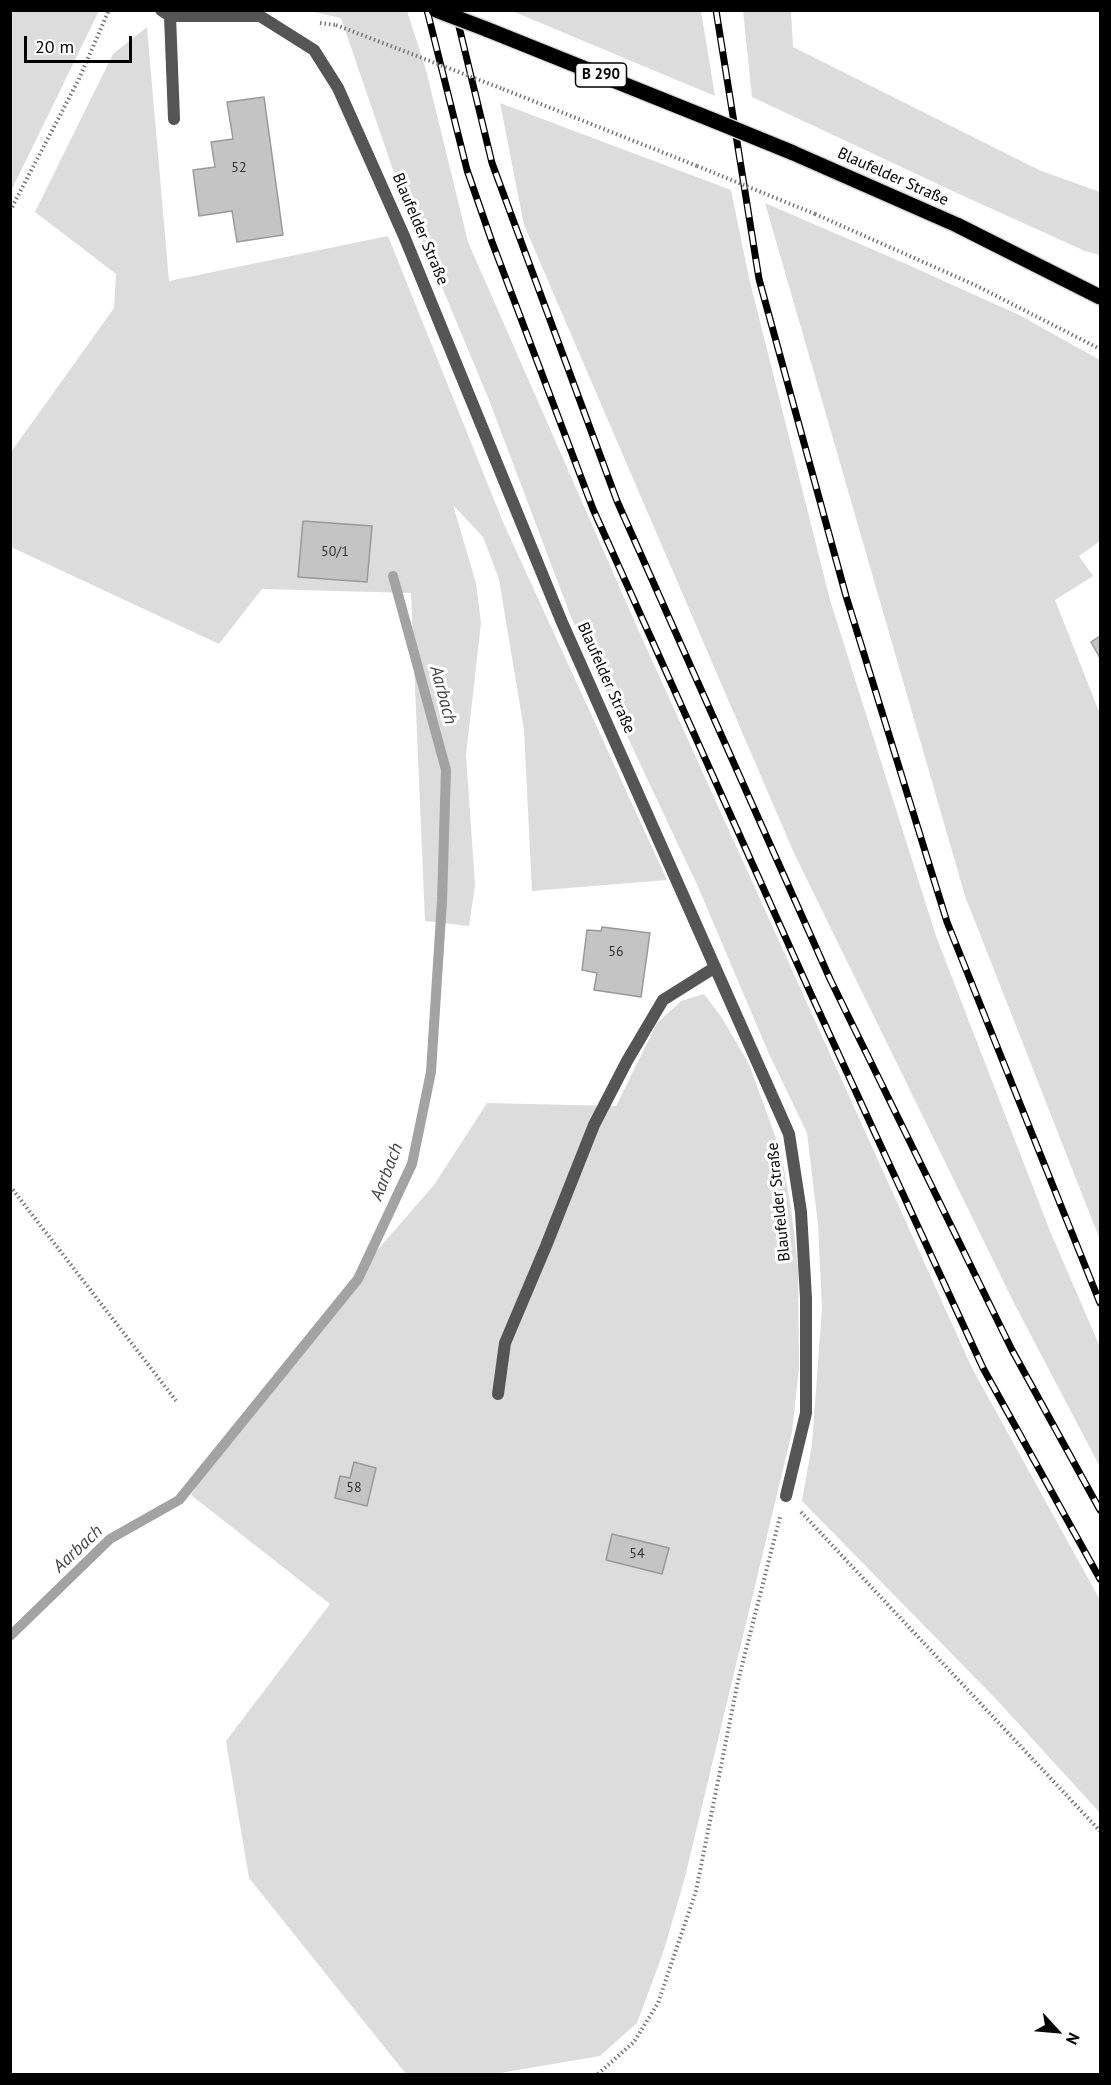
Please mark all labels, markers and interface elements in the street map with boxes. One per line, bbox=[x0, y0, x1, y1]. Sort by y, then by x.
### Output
scale bar bbox=[27, 24, 135, 62]
text: 20 m bbox=[35, 35, 74, 58]
road number: B 290 bbox=[576, 63, 626, 87]
street label: Blaufelder Straße bbox=[834, 144, 952, 210]
house number: 52 bbox=[231, 160, 247, 176]
street label: Blaufelder Straße bbox=[388, 170, 452, 288]
house number: 50/1 bbox=[321, 544, 349, 560]
street label: Blaufelder Straße bbox=[573, 619, 639, 737]
water label: Aarbach bbox=[425, 663, 461, 727]
house number: 56 bbox=[608, 944, 624, 960]
water label: Aarbach bbox=[366, 1140, 408, 1204]
street label: Blaufelder Straße bbox=[763, 1142, 795, 1262]
house number: 58 bbox=[346, 1480, 362, 1496]
water label: Aarbach bbox=[49, 1521, 107, 1577]
house number: 54 bbox=[629, 1546, 645, 1562]
north arrow bbox=[1027, 2001, 1087, 2061]
text: N bbox=[1062, 2030, 1084, 2048]

